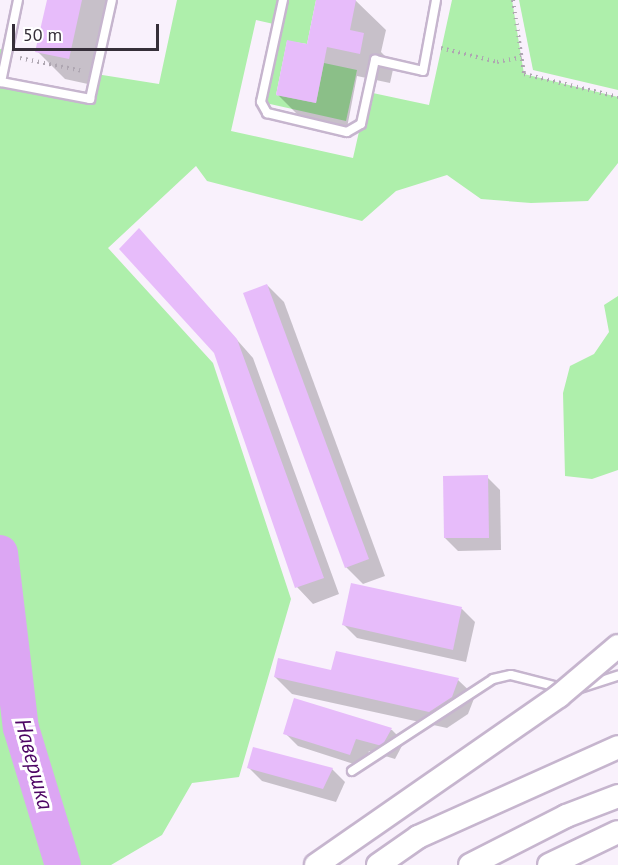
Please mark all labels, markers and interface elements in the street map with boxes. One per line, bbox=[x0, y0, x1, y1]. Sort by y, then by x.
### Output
scale bar bbox=[15, 12, 162, 50]
text: 50 m bbox=[23, 23, 62, 46]
water label: Навершка bbox=[9, 716, 59, 812]

